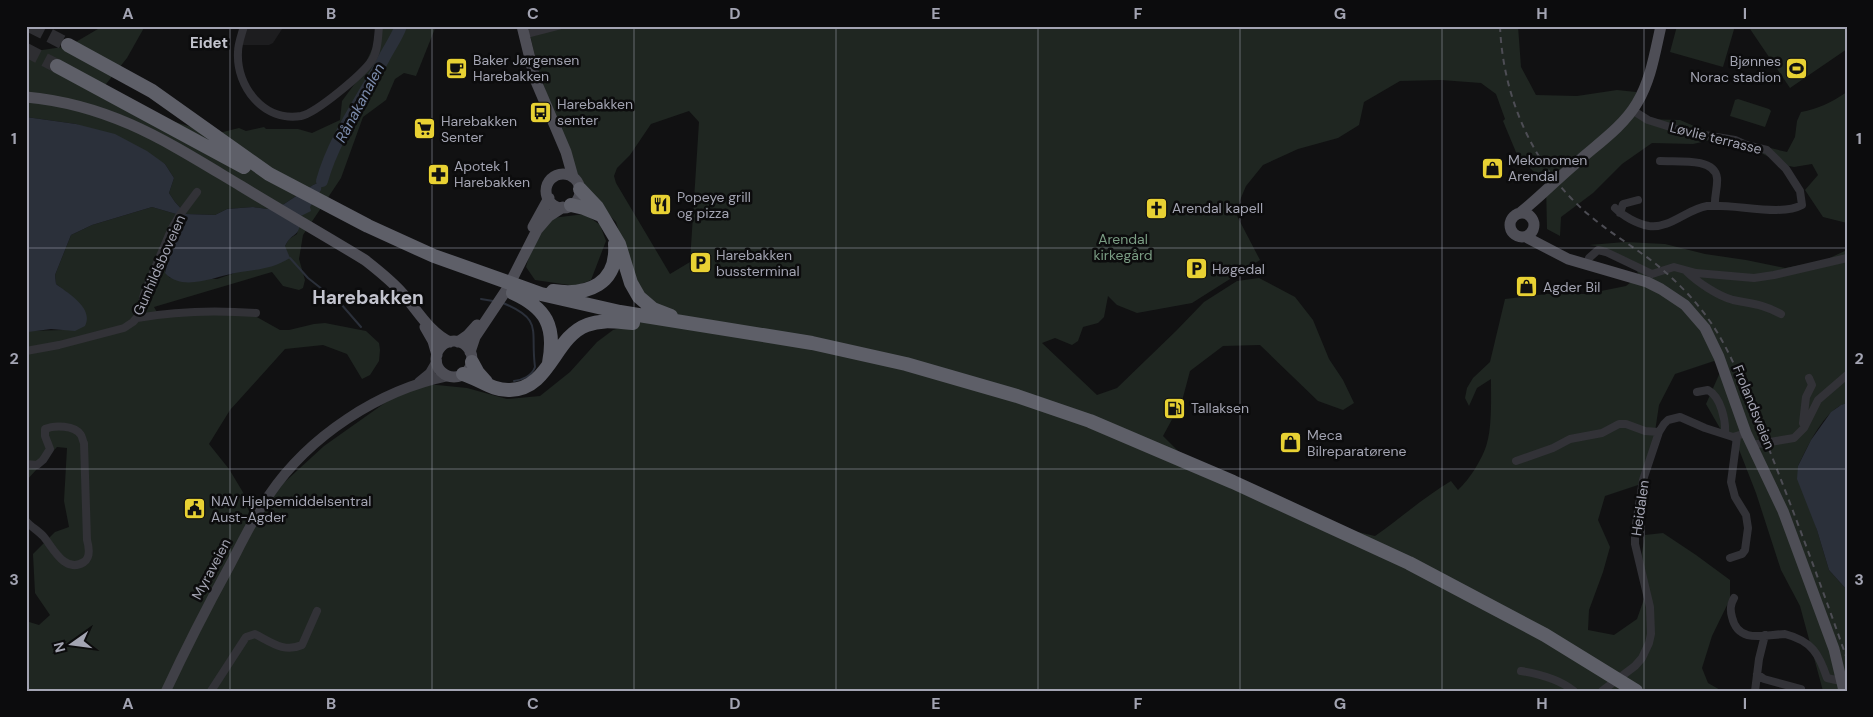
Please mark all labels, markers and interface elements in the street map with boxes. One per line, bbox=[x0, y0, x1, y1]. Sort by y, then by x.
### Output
text: A bbox=[122, 3, 134, 24]
text: B bbox=[326, 3, 336, 24]
text: C bbox=[527, 3, 539, 24]
text: D bbox=[729, 3, 741, 24]
text: E bbox=[931, 3, 941, 24]
text: F bbox=[1134, 3, 1143, 24]
text: G bbox=[1334, 3, 1346, 24]
text: H bbox=[1536, 3, 1548, 24]
text: I bbox=[1743, 3, 1747, 24]
district label: Eidet bbox=[190, 33, 228, 53]
place label: Baker Jørgensen Harebakken bbox=[473, 51, 579, 85]
place label: Bjønnes Norac stadion bbox=[1690, 52, 1781, 86]
cafe icon: Baker Jørgensen Harebakken bbox=[445, 56, 469, 80]
sports icon: Bjønnes Norac stadion bbox=[1785, 57, 1809, 81]
water label: Rånakanalen bbox=[331, 60, 389, 146]
place label: Harebakken senter bbox=[557, 95, 633, 129]
bus stop icon: Harebakken senter bbox=[529, 100, 553, 124]
place label: Harebakken Senter bbox=[441, 112, 517, 146]
supermarket icon: Harebakken Senter bbox=[413, 117, 437, 141]
street label: Løvlie terrasse bbox=[1668, 118, 1764, 158]
text: 1 bbox=[11, 128, 17, 149]
text: 1 bbox=[1856, 128, 1862, 149]
place label: Mekonomen Arendal bbox=[1508, 151, 1587, 185]
shop icon: Mekonomen Arendal bbox=[1480, 156, 1504, 180]
place label: Apotek 1 Harebakken bbox=[454, 157, 530, 191]
pharmacy icon: Apotek 1 Harebakken bbox=[426, 162, 450, 186]
place label: Popeye grill og pizza bbox=[677, 188, 751, 222]
restaurant icon: Popeye grill og pizza bbox=[649, 193, 673, 217]
church icon: Arendal kapell bbox=[1144, 196, 1168, 220]
place label: Arendal kapell bbox=[1172, 199, 1263, 217]
street label: Gunhildsboveien bbox=[129, 212, 189, 318]
park label: Arendal kirkegård bbox=[1093, 230, 1153, 264]
place label: Harebakken bussterminal bbox=[716, 246, 800, 280]
parking icon: Harebakken bussterminal bbox=[688, 251, 712, 275]
parking icon: Høgedal bbox=[1184, 257, 1208, 281]
place label: Høgedal bbox=[1212, 260, 1265, 278]
shop icon: Agder Bil bbox=[1515, 275, 1539, 299]
place label: Agder Bil bbox=[1543, 278, 1600, 296]
district label: Harebakken bbox=[312, 285, 424, 310]
text: 2 bbox=[9, 348, 19, 369]
text: 2 bbox=[1854, 348, 1864, 369]
street label: Frolandsveien bbox=[1729, 362, 1779, 452]
fuel station icon: Tallaksen bbox=[1163, 396, 1187, 420]
place label: Tallaksen bbox=[1191, 399, 1249, 417]
place label: Meca Bilreparatørene bbox=[1307, 426, 1407, 460]
shop icon: Meca Bilreparatørene bbox=[1279, 431, 1303, 455]
street label: Heidalen bbox=[1627, 479, 1653, 537]
place label: NAV Hjelpemiddelsentral Aust-Agder bbox=[211, 492, 371, 526]
public building icon: NAV Hjelpemiddelsentral Aust-Agder bbox=[183, 497, 207, 521]
street label: Myraveien bbox=[187, 535, 235, 603]
text: 3 bbox=[9, 569, 19, 590]
text: 3 bbox=[1854, 569, 1864, 590]
north arrow bbox=[48, 620, 98, 670]
text: N bbox=[49, 640, 69, 654]
text: A bbox=[122, 693, 134, 714]
text: B bbox=[326, 693, 336, 714]
text: C bbox=[527, 693, 539, 714]
text: D bbox=[729, 693, 741, 714]
text: E bbox=[931, 693, 941, 714]
text: F bbox=[1134, 693, 1143, 714]
text: G bbox=[1334, 693, 1346, 714]
text: H bbox=[1536, 693, 1548, 714]
text: I bbox=[1743, 693, 1747, 714]

